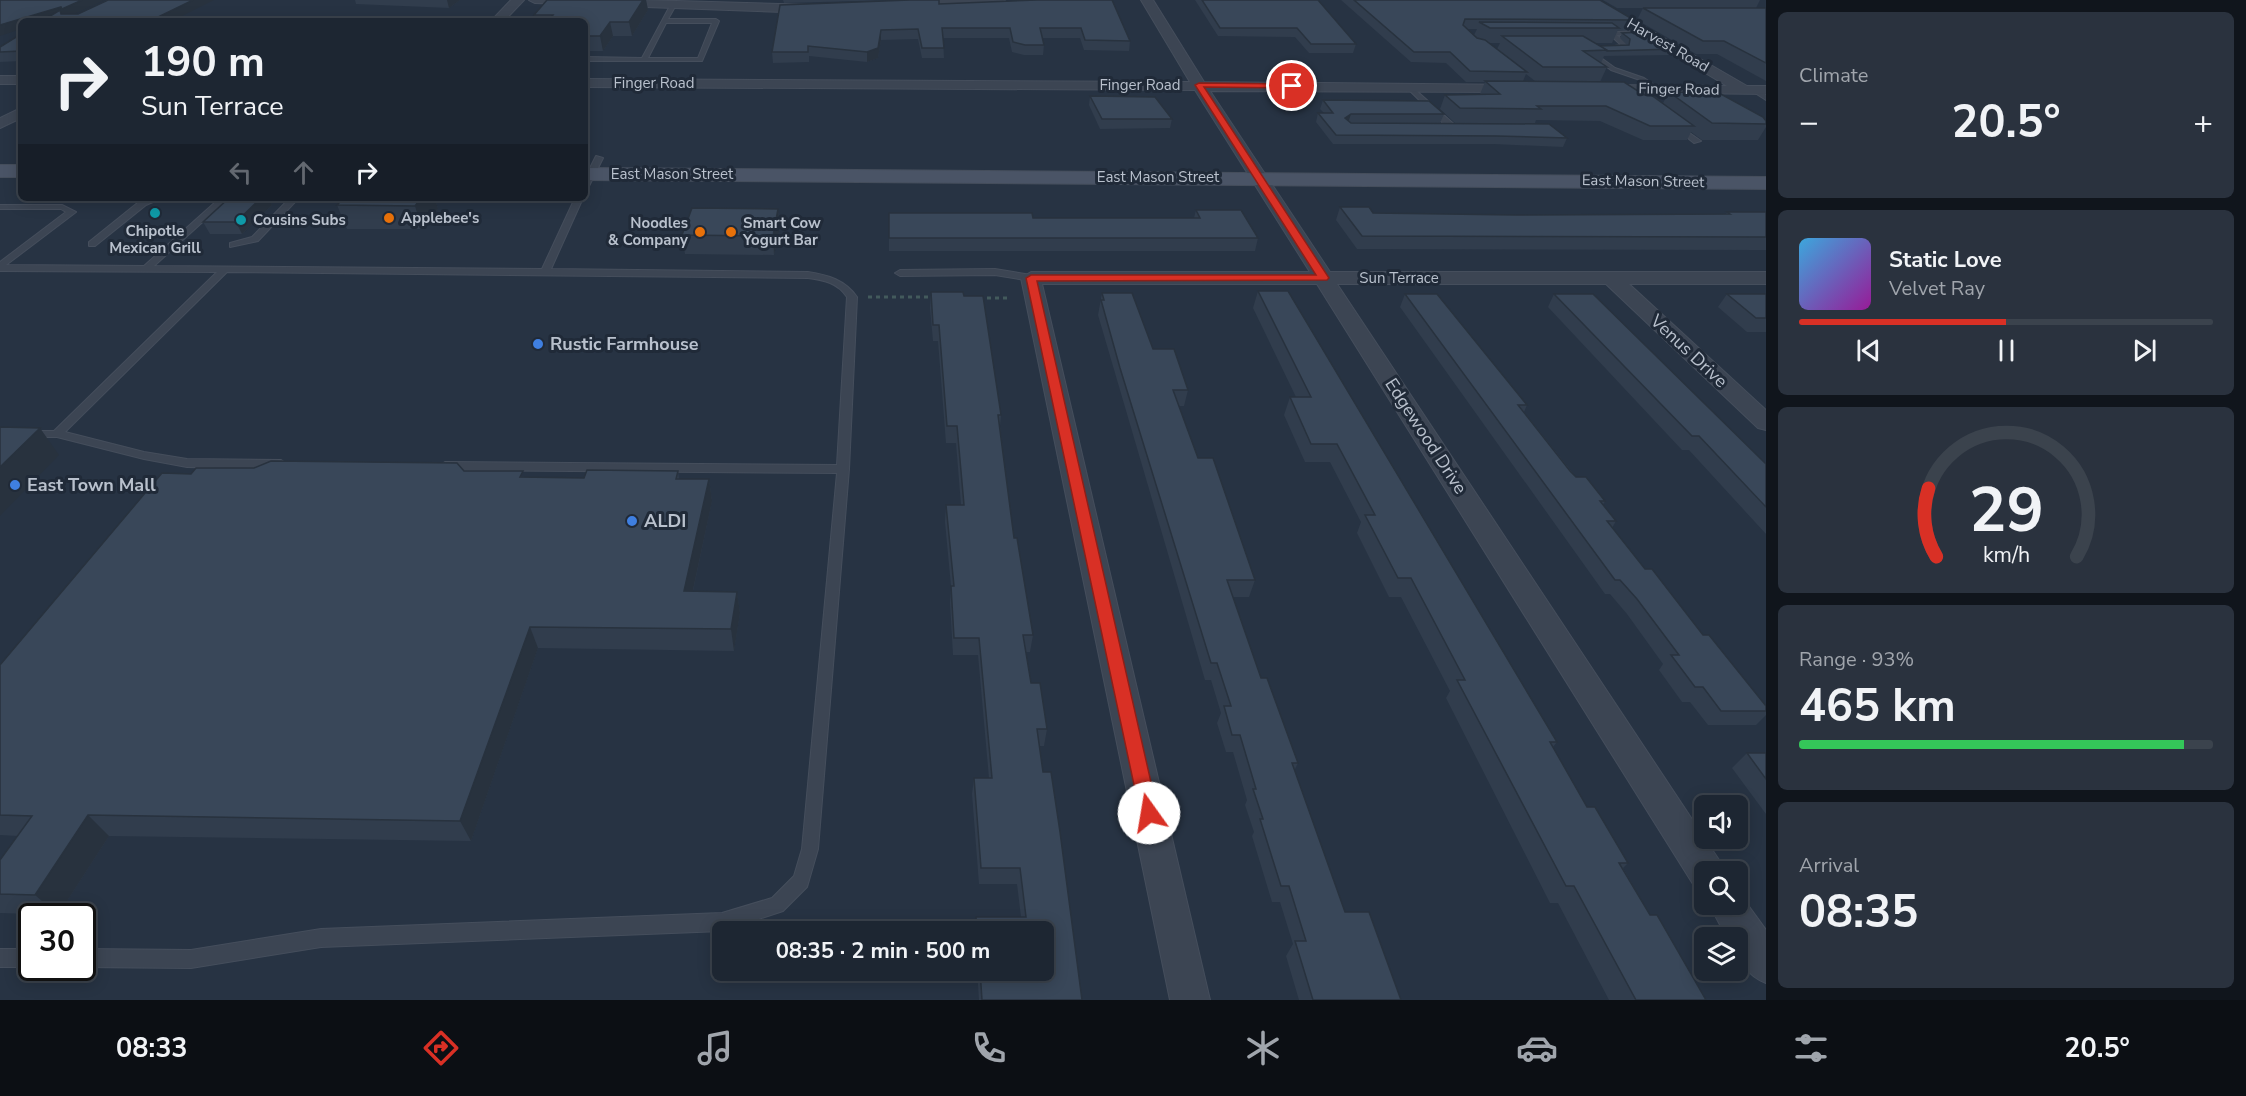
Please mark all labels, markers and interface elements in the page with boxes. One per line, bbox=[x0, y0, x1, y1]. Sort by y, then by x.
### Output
street label: Harvest Road bbox=[1623, 13, 1713, 77]
text: 190 m bbox=[141, 34, 265, 91]
icon: right bbox=[42, 42, 120, 120]
pin bbox=[1266, 60, 1317, 111]
text: Climate bbox=[1799, 62, 1868, 89]
icon: arrive bbox=[1275, 69, 1308, 102]
street label: Finger Road bbox=[613, 73, 695, 93]
street label: Finger Road bbox=[1099, 75, 1181, 95]
street label: Finger Road bbox=[1638, 78, 1720, 100]
text: Sun Terrace bbox=[141, 88, 284, 125]
text: 20.5° bbox=[1951, 92, 2061, 153]
text: − bbox=[1799, 100, 1819, 145]
text: + bbox=[2193, 100, 2213, 145]
icon: left bbox=[224, 156, 257, 189]
icon: ahead bbox=[287, 156, 320, 189]
icon: right bbox=[350, 156, 383, 189]
street label: East Mason Street bbox=[611, 164, 734, 184]
street label: East Mason Street bbox=[1097, 167, 1220, 187]
street label: East Mason Street bbox=[1582, 170, 1705, 192]
marker: Chipotle Mexican Grill bbox=[148, 206, 162, 220]
place label: Applebee's bbox=[401, 208, 479, 228]
place label: Cousins Subs bbox=[253, 210, 346, 230]
marker: Applebee's bbox=[382, 211, 396, 225]
marker: Cousins Subs bbox=[234, 213, 248, 227]
place label: Noodles & Company bbox=[608, 213, 688, 250]
place label: Smart Cow Yogurt Bar bbox=[742, 213, 821, 250]
place label: Chipotle Mexican Grill bbox=[109, 221, 201, 258]
marker: Noodles & Company bbox=[693, 225, 707, 239]
marker: Smart Cow Yogurt Bar bbox=[724, 225, 738, 239]
text: Static Love bbox=[1889, 245, 2002, 275]
street label: Sun Terrace bbox=[1359, 268, 1439, 288]
text: Velvet Ray bbox=[1889, 275, 1985, 302]
street label: Venus Drive bbox=[1645, 308, 1733, 393]
place label: Rustic Farmhouse bbox=[550, 332, 699, 356]
icon: previous bbox=[1852, 334, 1885, 367]
icon: pause bbox=[1990, 334, 2023, 367]
icon: next bbox=[2128, 334, 2161, 367]
marker: Rustic Farmhouse bbox=[531, 337, 545, 351]
street label: Edgewood Drive bbox=[1380, 373, 1472, 499]
text: 29 bbox=[1969, 468, 2043, 553]
place label: East Town Mall bbox=[27, 473, 156, 497]
marker: East Town Mall bbox=[8, 478, 22, 492]
place label: ALDI bbox=[644, 509, 686, 533]
marker: ALDI bbox=[625, 514, 639, 528]
text: km/h bbox=[1982, 540, 2030, 570]
text: Range · 93% bbox=[1799, 646, 1914, 673]
text: 465 km bbox=[1799, 676, 1956, 737]
position arrow bbox=[1117, 781, 1181, 845]
map controls bbox=[1694, 795, 1748, 981]
button: sound bbox=[1694, 795, 1748, 849]
text: Arrival bbox=[1799, 852, 1859, 879]
button: search bbox=[1694, 861, 1748, 915]
text: 08:35 bbox=[1799, 882, 1918, 943]
speed limit sign: 30 bbox=[18, 903, 96, 981]
button: layers bbox=[1694, 927, 1748, 981]
text: 08:35 · 2 min · 500 m bbox=[776, 936, 990, 966]
icon: directions bbox=[420, 1027, 462, 1069]
icon: music bbox=[694, 1027, 736, 1069]
icon: phone bbox=[968, 1027, 1010, 1069]
icon: climate bbox=[1242, 1027, 1284, 1069]
icon: car bbox=[1516, 1027, 1558, 1069]
icon: filters bbox=[1790, 1027, 1832, 1069]
text: 08:33 bbox=[116, 1030, 188, 1067]
text: 20.5° bbox=[2064, 1030, 2130, 1067]

